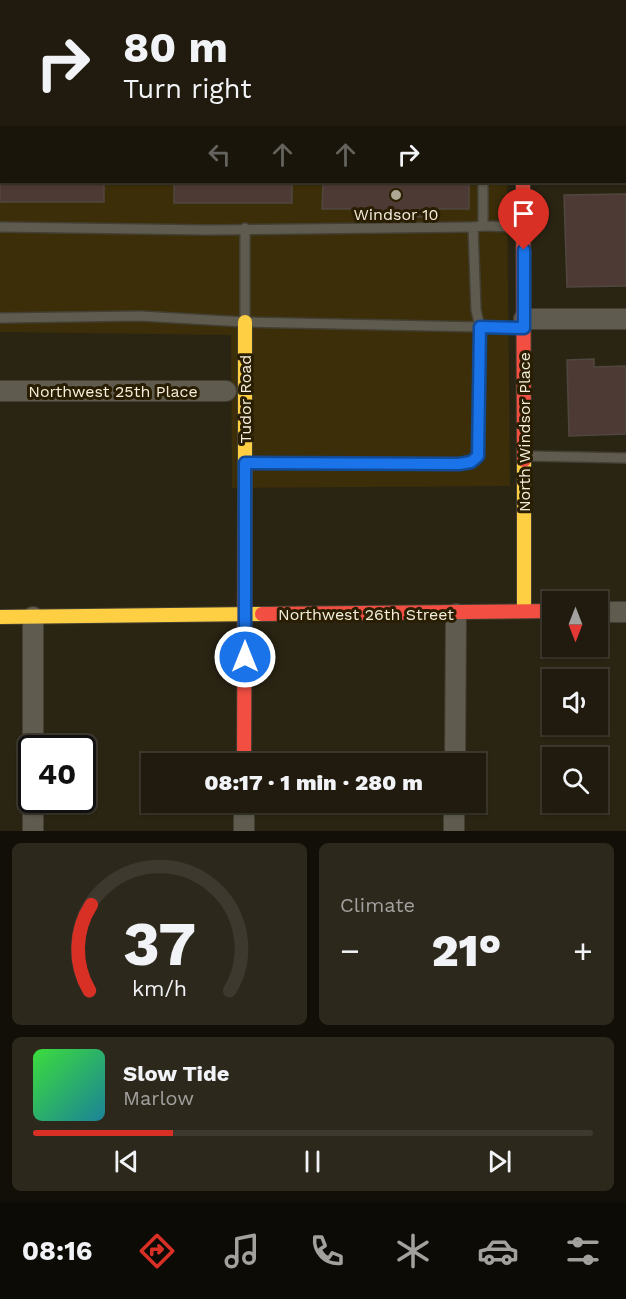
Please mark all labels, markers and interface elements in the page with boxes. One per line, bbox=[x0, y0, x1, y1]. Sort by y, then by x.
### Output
text: 80 m bbox=[123, 23, 228, 72]
icon: right bbox=[24, 24, 102, 102]
text: Turn right bbox=[123, 73, 252, 105]
icon: left bbox=[203, 138, 236, 171]
icon: ahead bbox=[266, 138, 299, 171]
icon: ahead bbox=[329, 138, 362, 171]
icon: right bbox=[392, 138, 425, 171]
marker: Windsor 10 bbox=[389, 188, 403, 202]
pin bbox=[498, 188, 549, 250]
icon: arrive bbox=[507, 197, 540, 230]
place label: Windsor 10 bbox=[353, 205, 439, 224]
street label: North Windsor Place bbox=[515, 352, 534, 512]
street label: Tudor Road bbox=[236, 355, 255, 443]
street label: Northwest 25th Place bbox=[28, 382, 198, 401]
north arrow bbox=[542, 591, 608, 657]
map controls bbox=[542, 591, 608, 813]
street label: Northwest 26th Street bbox=[278, 605, 454, 624]
position arrow bbox=[213, 625, 277, 689]
button: sound bbox=[542, 669, 608, 735]
speed limit sign: 40 bbox=[18, 735, 96, 813]
button: search bbox=[542, 747, 608, 813]
text: 08:17 · 1 min · 280 m bbox=[204, 770, 423, 795]
text: Climate bbox=[340, 893, 415, 917]
text: 37 bbox=[123, 907, 196, 980]
text: 21° bbox=[432, 924, 501, 977]
text: − bbox=[340, 931, 360, 970]
text: + bbox=[573, 931, 593, 970]
text: km/h bbox=[132, 976, 187, 1001]
text: Slow Tide bbox=[123, 1061, 230, 1086]
text: Marlow bbox=[123, 1086, 194, 1110]
icon: previous bbox=[110, 1145, 143, 1178]
icon: pause bbox=[296, 1145, 329, 1178]
icon: next bbox=[483, 1145, 516, 1178]
icon: directions bbox=[136, 1230, 178, 1272]
icon: music bbox=[221, 1230, 263, 1272]
icon: phone bbox=[306, 1230, 348, 1272]
icon: climate bbox=[392, 1230, 434, 1272]
icon: car bbox=[477, 1230, 519, 1272]
icon: filters bbox=[562, 1230, 604, 1272]
text: 08:16 bbox=[22, 1235, 92, 1267]

